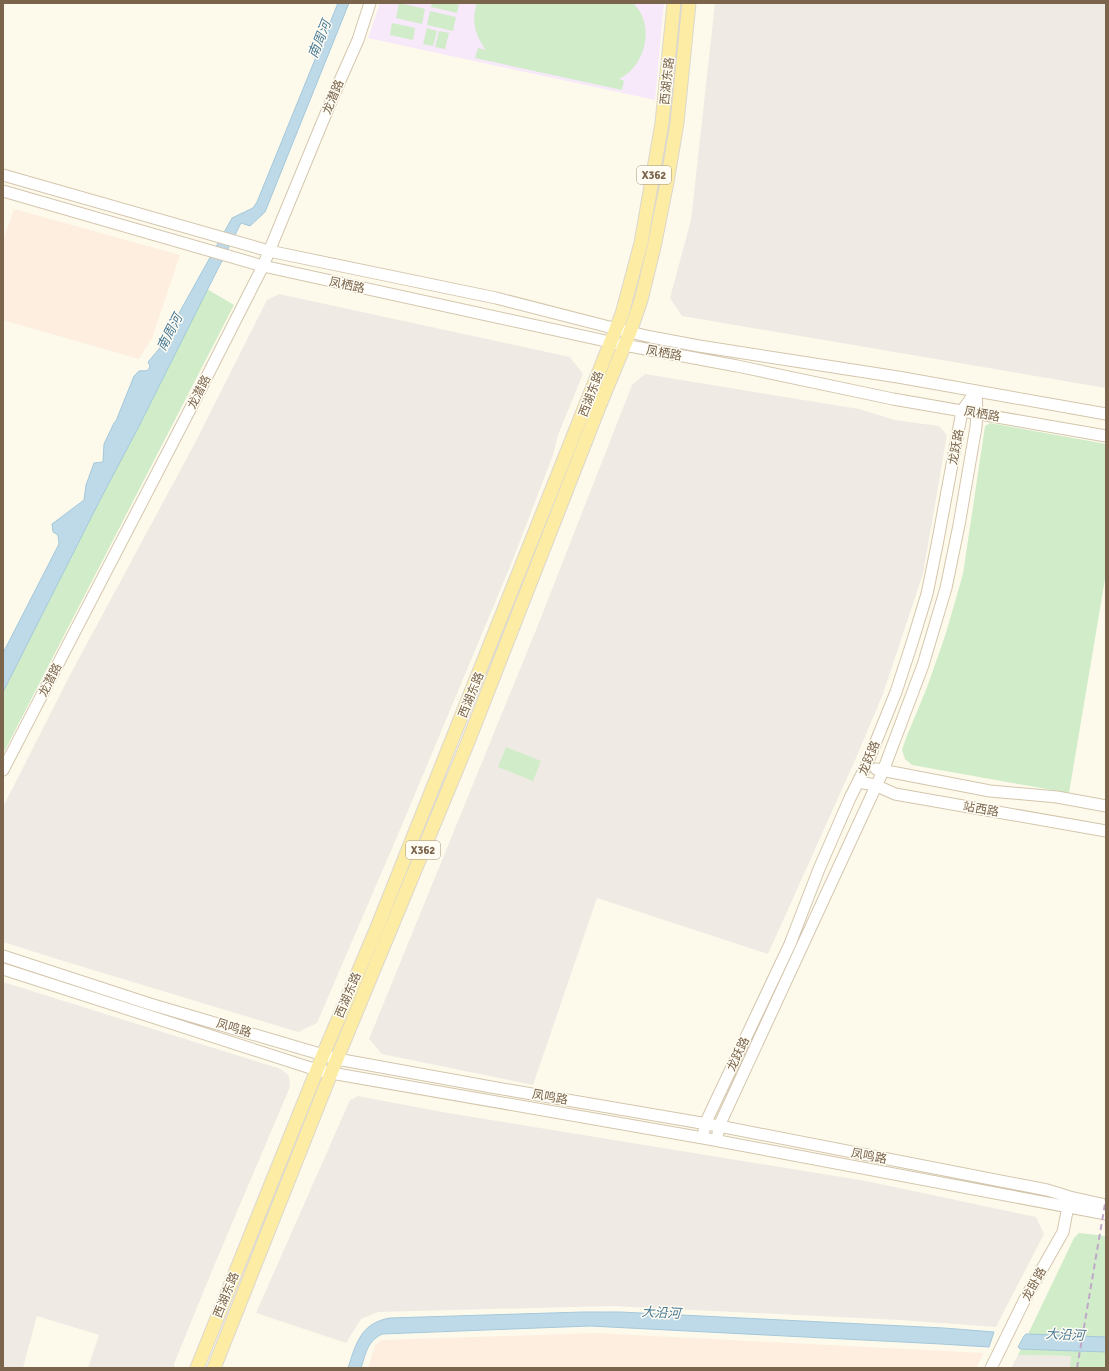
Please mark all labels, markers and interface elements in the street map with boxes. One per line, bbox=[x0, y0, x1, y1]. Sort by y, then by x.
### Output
water label: 南周河 bbox=[305, 16, 336, 60]
street label: 西湖东路 bbox=[658, 56, 677, 106]
street label: 龙潜路 bbox=[320, 78, 347, 117]
road number: X362 bbox=[637, 166, 671, 184]
street label: 凤栖路 bbox=[328, 274, 366, 297]
water label: 南周河 bbox=[154, 309, 187, 353]
street label: 凤栖路 bbox=[645, 343, 683, 364]
street label: 西湖东路 bbox=[576, 369, 607, 419]
street label: 龙潜路 bbox=[185, 373, 214, 412]
street label: 凤栖路 bbox=[963, 404, 1001, 425]
street label: 龙跃路 bbox=[946, 428, 967, 466]
street label: 龙潜路 bbox=[36, 661, 65, 700]
street label: 西湖东路 bbox=[456, 670, 487, 720]
street label: 龙跃路 bbox=[856, 739, 883, 778]
street label: 站西路 bbox=[962, 799, 1000, 820]
road number: X362 bbox=[406, 841, 440, 859]
street label: 西湖东路 bbox=[332, 970, 365, 1020]
street label: 凤鸣路 bbox=[214, 1016, 253, 1041]
street label: 龙跃路 bbox=[724, 1035, 753, 1074]
street label: 凤鸣路 bbox=[531, 1087, 569, 1108]
street label: 凤鸣路 bbox=[850, 1146, 888, 1167]
street label: 龙卧路 bbox=[1019, 1265, 1050, 1304]
street label: 西湖东路 bbox=[211, 1270, 242, 1320]
water label: 大沿河 bbox=[641, 1304, 684, 1322]
water label: 大沿河 bbox=[1045, 1326, 1088, 1344]

